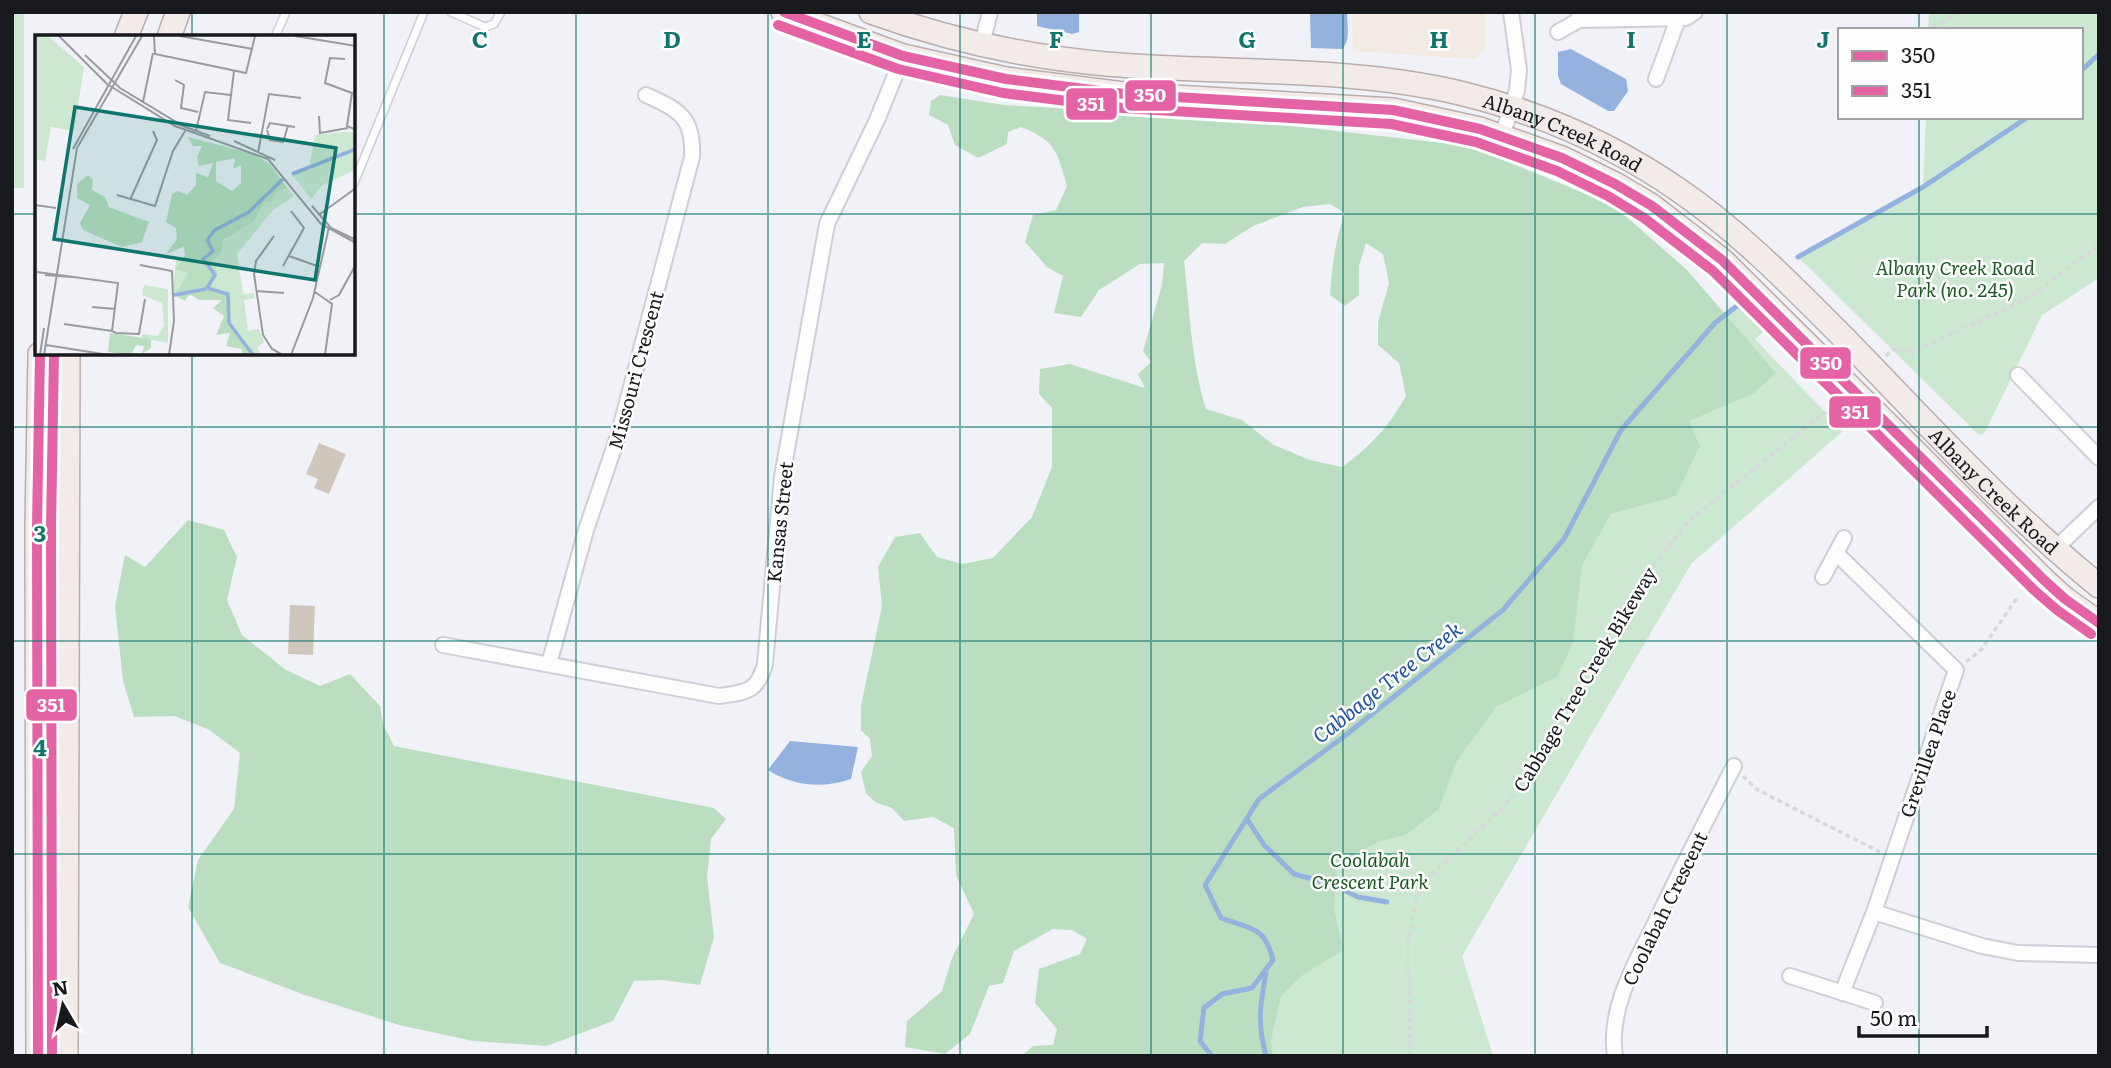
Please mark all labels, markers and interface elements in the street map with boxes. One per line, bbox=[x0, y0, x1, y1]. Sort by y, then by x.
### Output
text: C bbox=[472, 21, 488, 55]
text: D bbox=[663, 21, 681, 55]
text: E bbox=[856, 21, 872, 55]
text: F bbox=[1049, 21, 1064, 55]
text: G bbox=[1238, 21, 1256, 55]
text: H bbox=[1429, 21, 1449, 55]
text: I bbox=[1626, 21, 1636, 55]
text: J bbox=[1816, 21, 1830, 55]
legend bbox=[1838, 28, 2083, 119]
inset map bbox=[35, 35, 355, 355]
text: 350 bbox=[1901, 38, 1935, 69]
text: 351 bbox=[1901, 73, 1932, 104]
line badge: 350 bbox=[1124, 79, 1177, 112]
text: 350 bbox=[1134, 80, 1167, 108]
street label: Albany Creek Road bbox=[1480, 86, 1648, 178]
line badge: 351 bbox=[1065, 87, 1118, 121]
text: 351 bbox=[1077, 89, 1105, 117]
park label: Albany Creek Road Park (no. 245) bbox=[1875, 253, 2035, 303]
street label: Missouri Crescent bbox=[600, 287, 670, 453]
line badge: 350 bbox=[1799, 346, 1852, 380]
text: 350 bbox=[1810, 348, 1843, 376]
line badge: 351 bbox=[1828, 395, 1882, 429]
text: 351 bbox=[1841, 397, 1869, 425]
street label: Albany Creek Road bbox=[1923, 421, 2066, 561]
street label: Kansas Street bbox=[759, 460, 799, 584]
text: 3 bbox=[34, 515, 46, 549]
street label: Cabbage Tree Creek Bikeway bbox=[1505, 561, 1663, 797]
water label: Cabbage Tree Creek bbox=[1305, 612, 1468, 749]
street label: Grevillea Place bbox=[1892, 685, 1962, 821]
line badge: 351 bbox=[25, 688, 78, 722]
text: 351 bbox=[37, 690, 65, 718]
text: 4 bbox=[33, 729, 47, 763]
street label: Coolabah Crescent bbox=[1614, 826, 1714, 990]
park label: Coolabah Crescent Park bbox=[1311, 845, 1429, 895]
north arrow bbox=[28, 970, 98, 1040]
text: N bbox=[50, 972, 70, 1002]
scale bar bbox=[1859, 995, 1987, 1038]
text: 50 m bbox=[1870, 1001, 1917, 1032]

